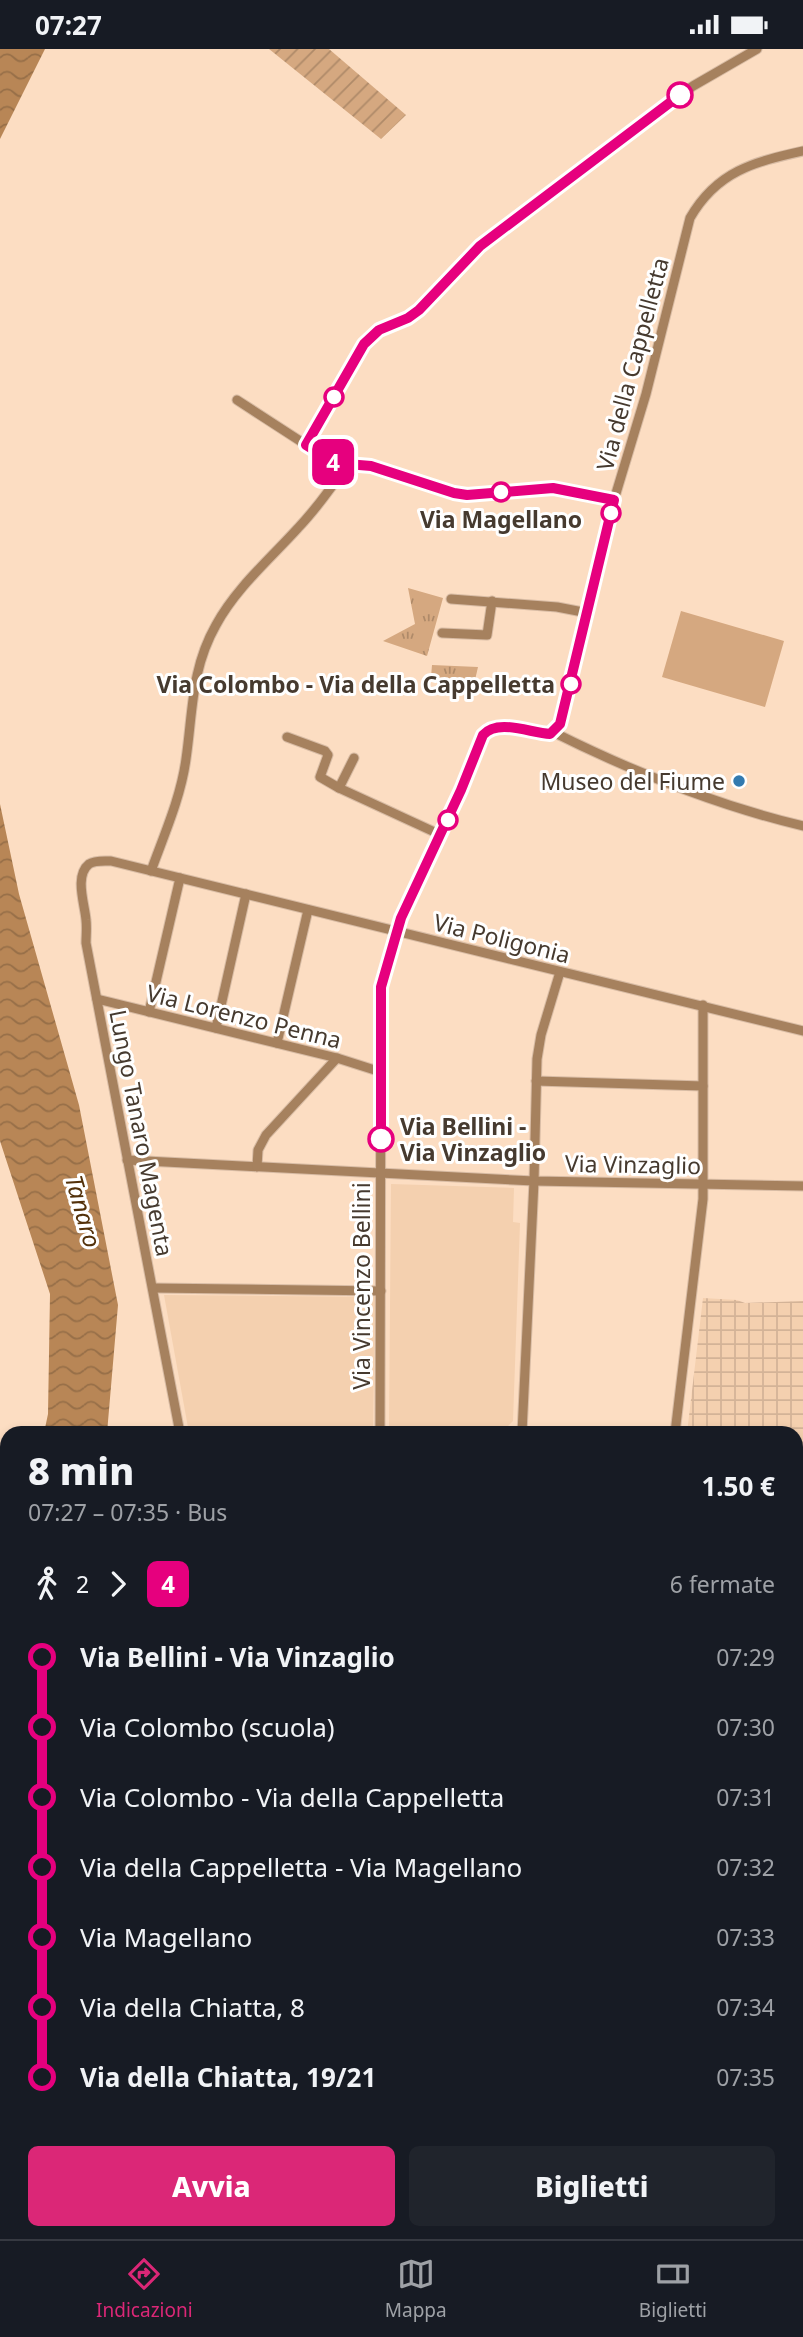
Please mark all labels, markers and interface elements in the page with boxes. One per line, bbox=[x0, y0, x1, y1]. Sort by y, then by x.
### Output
text: 07:27 bbox=[35, 7, 102, 43]
unlabelled marker bbox=[667, 82, 693, 108]
street label: Via della Cappelletta bbox=[588, 254, 676, 474]
unlabelled marker bbox=[324, 387, 344, 407]
line badge: 4 bbox=[310, 439, 356, 485]
text: 4 bbox=[326, 445, 340, 478]
marker: Via Magellano bbox=[491, 482, 511, 502]
place label: Via Magellano bbox=[420, 503, 582, 535]
unlabelled marker bbox=[601, 503, 621, 523]
place label: Via Colombo - Via della Cappelletta bbox=[157, 668, 555, 700]
marker: Via Colombo - Via della Cappelletta bbox=[561, 674, 581, 694]
place label: Museo del Fiume bbox=[540, 765, 725, 797]
marker: Museo del Fiume bbox=[731, 773, 747, 789]
unlabelled marker bbox=[438, 810, 458, 830]
street label: Via Poligonia bbox=[430, 906, 574, 970]
street label: Via Lorenzo Penna bbox=[143, 976, 345, 1056]
street label: Lungo Tanaro Magenta bbox=[102, 1007, 182, 1259]
place label: Via Bellini - Via Vinzaglio bbox=[400, 1110, 546, 1168]
marker: Via Bellini - Via Vinzaglio bbox=[368, 1126, 394, 1152]
street label: Via Vinzaglio bbox=[565, 1147, 701, 1181]
water label: Tanaro bbox=[58, 1171, 110, 1251]
street label: Via Vincenzo Bellini bbox=[345, 1182, 377, 1390]
text: 8 min bbox=[28, 1444, 134, 1496]
text: 1.50 € bbox=[701, 1468, 775, 1504]
text: 07:27 – 07:35 · Bus bbox=[28, 1496, 227, 1528]
icon: walk bbox=[28, 1565, 66, 1603]
icon: forward bbox=[99, 1565, 137, 1603]
text: 4 bbox=[161, 1567, 175, 1600]
text: 2 bbox=[76, 1568, 89, 1600]
text: 6 fermate bbox=[670, 1568, 775, 1600]
text: Via Bellini - Via Vinzaglio bbox=[80, 1639, 395, 1675]
text: 07:29 bbox=[716, 1641, 775, 1673]
text: Via Colombo (scuola) bbox=[80, 1709, 335, 1745]
text: 07:30 bbox=[716, 1711, 775, 1743]
text: Via Colombo - Via della Cappelletta bbox=[80, 1779, 504, 1815]
text: 07:31 bbox=[716, 1781, 775, 1813]
text: Via della Cappelletta - Via Magellano bbox=[80, 1849, 522, 1885]
text: 07:32 bbox=[716, 1851, 775, 1883]
text: Via Magellano bbox=[80, 1919, 252, 1955]
text: 07:33 bbox=[716, 1921, 775, 1953]
text: Via della Chiatta, 8 bbox=[80, 1989, 305, 2025]
text: 07:34 bbox=[716, 1991, 775, 2023]
text: Via della Chiatta, 19/21 bbox=[80, 2059, 376, 2095]
text: 07:35 bbox=[716, 2061, 775, 2093]
button: Avvia bbox=[28, 2146, 395, 2226]
button: Biglietti bbox=[409, 2146, 775, 2226]
tab: Indicazioni bbox=[96, 2255, 193, 2323]
tab: Mappa bbox=[385, 2255, 447, 2323]
tab: Biglietti bbox=[639, 2255, 707, 2323]

